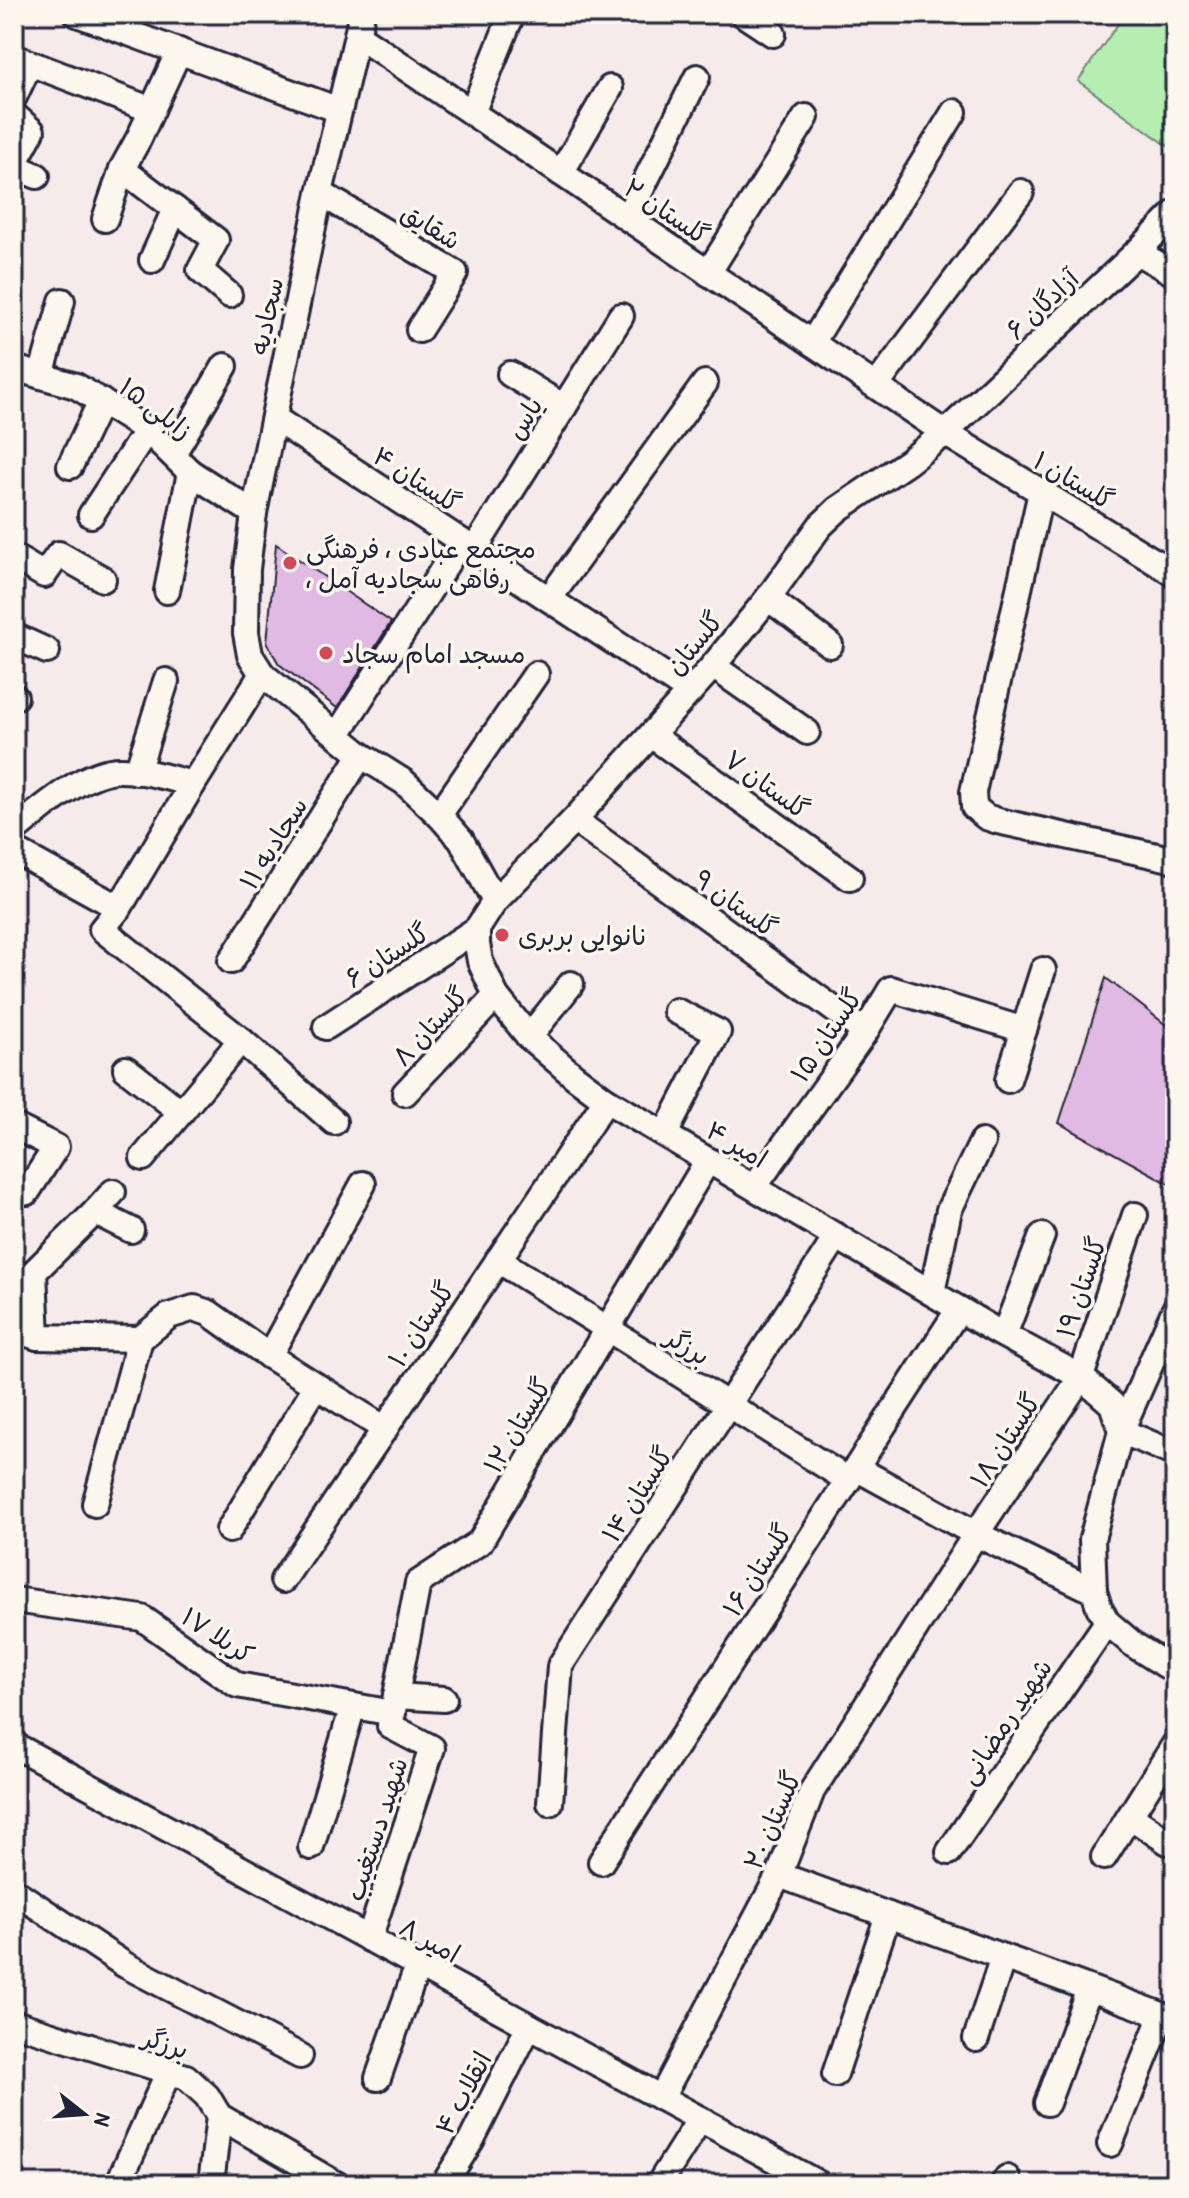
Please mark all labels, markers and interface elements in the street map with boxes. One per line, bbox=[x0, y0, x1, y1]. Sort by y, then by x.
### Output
street label: گلستان ۲ bbox=[617, 170, 717, 252]
street label: شقایق bbox=[395, 195, 467, 257]
street label: آزادگان ۶ bbox=[998, 260, 1087, 347]
street label: سجادیه bbox=[241, 274, 291, 358]
street label: زابلی ۱۵ bbox=[112, 369, 200, 447]
street label: یاس bbox=[498, 390, 550, 446]
street label: گلستان ۴ bbox=[366, 438, 468, 520]
street label: گلستان ۱ bbox=[1027, 442, 1121, 518]
place label: مجتمع عبادی ، فرهنگی ، رفاهی سجادیه آمل bbox=[306, 531, 536, 596]
marker: مجتمع عبادی ، فرهنگی ، رفاهی سجادیه آمل bbox=[281, 554, 299, 572]
street label: گلستان bbox=[657, 604, 731, 682]
place label: مسجد امام سجاد bbox=[342, 636, 525, 674]
marker: مسجد امام سجاد bbox=[317, 644, 335, 662]
street label: گلستان ۷ bbox=[717, 741, 817, 827]
street label: سجادیه ۱۱ bbox=[231, 790, 315, 896]
street label: گلستان ۹ bbox=[687, 861, 785, 945]
street label: گلستان ۶ bbox=[338, 915, 436, 995]
place label: نانوایی بربری bbox=[518, 918, 647, 953]
marker: نانوایی بربری bbox=[493, 926, 511, 944]
street label: گلستان ۸ bbox=[384, 979, 476, 1073]
street label: گلستان ۱۵ bbox=[782, 981, 870, 1089]
street label: امیر ۴ bbox=[700, 1112, 774, 1176]
street label: گلستان ۱۹ bbox=[1047, 1232, 1115, 1342]
street label: گلستان ۱۰ bbox=[379, 1274, 463, 1374]
street label: برزگر bbox=[657, 1318, 717, 1373]
street label: گلستان ۱۲ bbox=[475, 1371, 559, 1479]
street label: گلستان ۱۸ bbox=[961, 1386, 1049, 1494]
street label: گلستان ۱۴ bbox=[593, 1439, 681, 1549]
street label: گلستان ۱۶ bbox=[714, 1517, 800, 1623]
street label: کربلا ۱۷ bbox=[175, 1599, 261, 1671]
street label: شهید رمضانی bbox=[950, 1651, 1060, 1791]
street label: شهید دستغیب bbox=[336, 1753, 416, 1905]
street label: گلستان ۲۰ bbox=[735, 1765, 809, 1875]
street label: امیر ۸ bbox=[393, 1909, 467, 1971]
street label: برزگر bbox=[137, 2018, 194, 2067]
street label: انقلاب ۴ bbox=[426, 2045, 500, 2141]
north arrow bbox=[44, 2074, 124, 2154]
text: N bbox=[87, 2110, 119, 2130]

